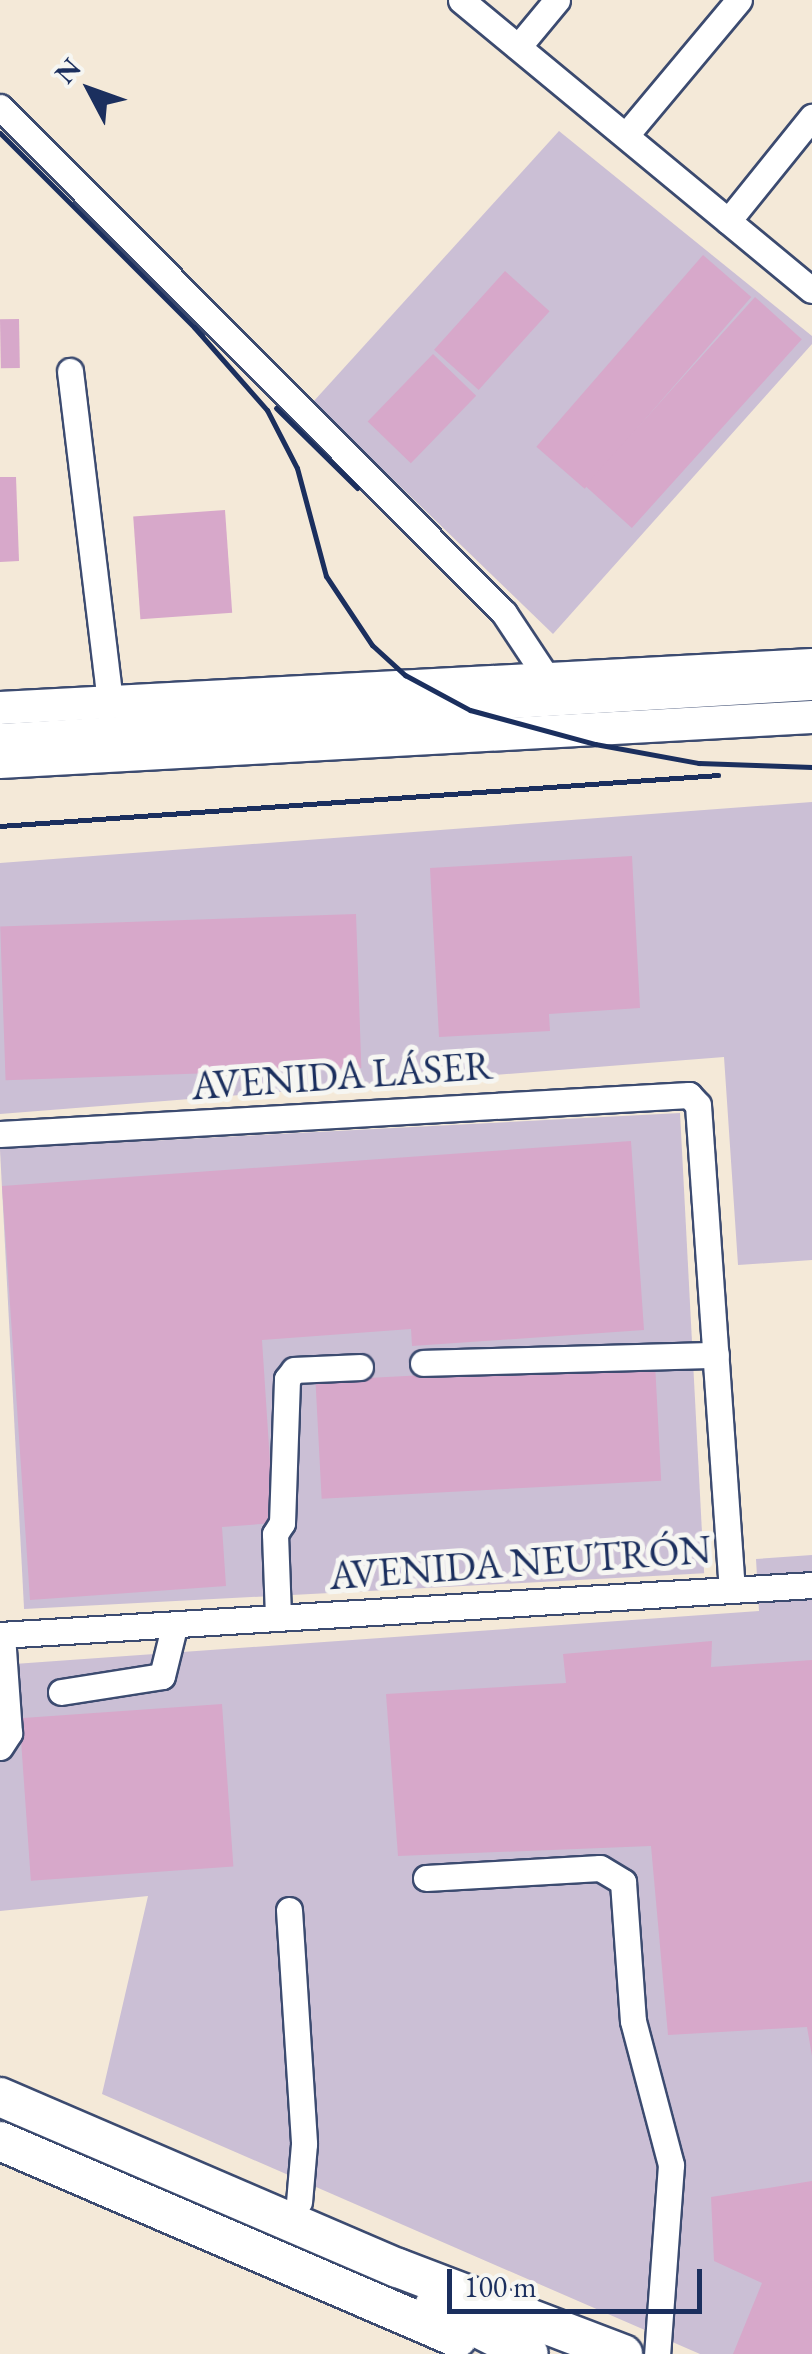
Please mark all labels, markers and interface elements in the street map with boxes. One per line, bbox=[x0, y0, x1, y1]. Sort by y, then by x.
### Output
north arrow bbox=[40, 40, 140, 140]
text: N bbox=[46, 50, 88, 91]
street label: AVENIDA LÁSER bbox=[190, 1041, 494, 1109]
street label: AVENIDA NEUTRÓN bbox=[327, 1525, 713, 1599]
scale bar bbox=[452, 2249, 707, 2311]
text: 100 m bbox=[464, 2267, 537, 2306]

